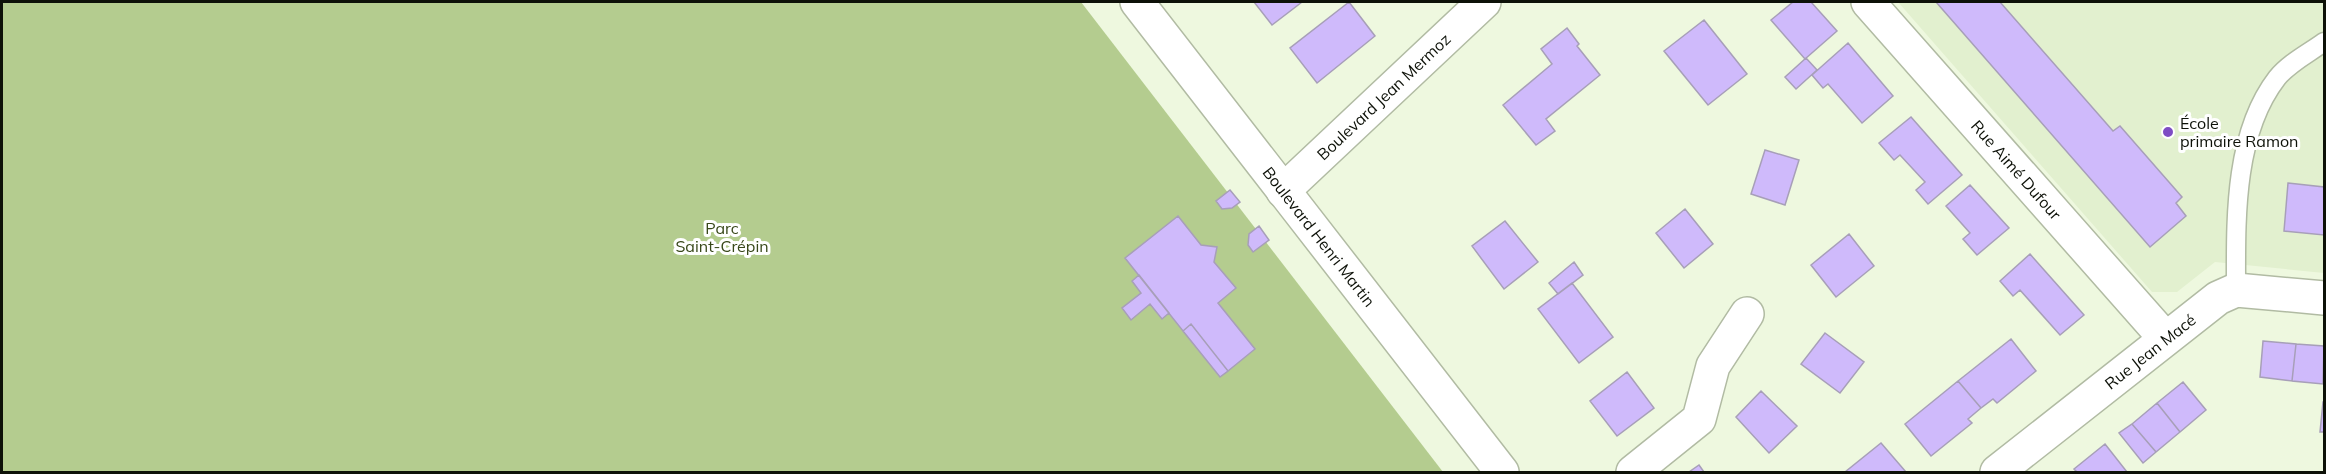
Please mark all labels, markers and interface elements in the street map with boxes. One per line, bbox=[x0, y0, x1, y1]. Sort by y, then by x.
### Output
street label: Boulevard Jean Mermoz bbox=[1313, 29, 1455, 164]
place label: École primaire Ramon bbox=[2180, 113, 2298, 151]
street label: Rue Aimé Dufour bbox=[1967, 116, 2066, 224]
marker: École primaire Ramon bbox=[2161, 125, 2175, 139]
street label: Boulevard Henri Martin bbox=[1259, 163, 1380, 311]
park label: Parc Saint-Crépin bbox=[675, 218, 769, 256]
street label: Rue Jean Macé bbox=[2101, 309, 2200, 393]

